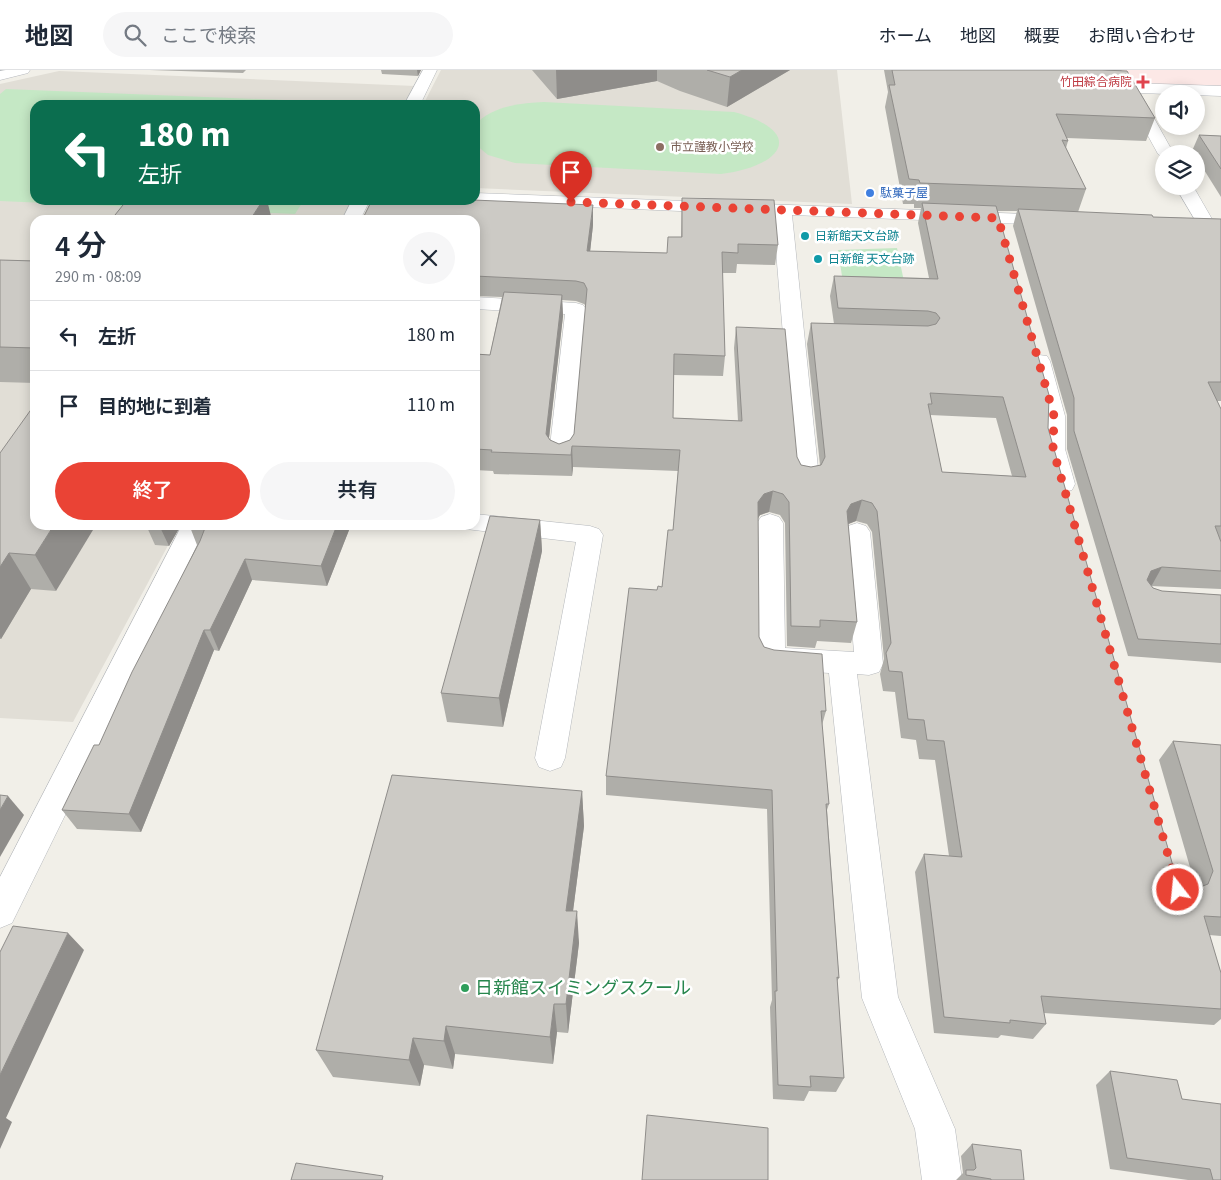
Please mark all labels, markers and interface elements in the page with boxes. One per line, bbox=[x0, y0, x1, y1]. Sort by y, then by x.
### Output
search box bbox=[103, 12, 453, 57]
text: 地図 bbox=[25, 19, 73, 54]
icon: search bbox=[121, 21, 149, 49]
text: ここで検索 bbox=[161, 23, 256, 50]
text: ホーム bbox=[879, 24, 932, 49]
text: 地図 bbox=[960, 24, 996, 49]
text: 概要 bbox=[1024, 24, 1060, 49]
text: お問い合わせ bbox=[1088, 24, 1196, 49]
place label: 竹田綜合病院 bbox=[1060, 74, 1132, 91]
marker: 竹田綜合病院 bbox=[1136, 75, 1150, 89]
map controls bbox=[1155, 85, 1205, 195]
button: sound bbox=[1155, 85, 1205, 135]
text: 180 m bbox=[138, 110, 230, 160]
icon: left bbox=[55, 120, 120, 185]
place label: 市立謹教小学校 bbox=[670, 139, 754, 156]
marker: 市立謹教小学校 bbox=[654, 141, 666, 153]
button: layers bbox=[1155, 145, 1205, 195]
pin bbox=[550, 151, 592, 202]
icon: arrive bbox=[557, 158, 585, 186]
text: 左折 bbox=[138, 159, 182, 191]
place label: 駄菓子屋 bbox=[880, 185, 928, 202]
marker: 駄菓子屋 bbox=[864, 187, 876, 199]
text: 4 分 bbox=[55, 225, 106, 268]
place label: 日新館天文台跡 bbox=[815, 228, 899, 245]
marker: 日新館天文台跡 bbox=[799, 230, 811, 242]
button: close bbox=[403, 232, 455, 284]
place label: 日新館 天文台跡 bbox=[828, 251, 914, 268]
marker: 日新館 天文台跡 bbox=[812, 253, 824, 265]
text: 290 m · 08:09 bbox=[55, 266, 142, 288]
icon: left bbox=[55, 322, 83, 350]
text: 180 m bbox=[407, 322, 455, 349]
text: 左折 bbox=[98, 324, 136, 351]
icon: arrive bbox=[55, 392, 83, 420]
text: 110 m bbox=[407, 392, 455, 419]
text: 目的地に到着 bbox=[98, 394, 212, 421]
button: 終了 bbox=[55, 462, 250, 520]
button: 共有 bbox=[260, 462, 455, 520]
position arrow bbox=[1151, 863, 1203, 915]
place label: 日新館スイミングスクール bbox=[475, 976, 691, 1001]
marker: 日新館スイミングスクール bbox=[459, 982, 471, 994]

